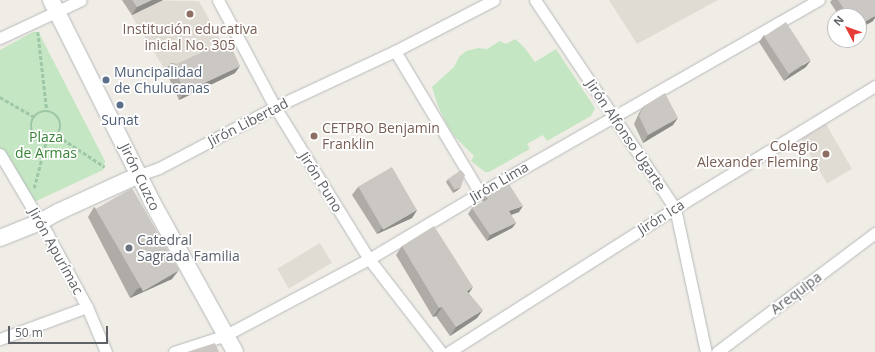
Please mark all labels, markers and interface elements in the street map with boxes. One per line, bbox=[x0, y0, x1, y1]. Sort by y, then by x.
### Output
north arrow bbox=[827, 8, 867, 48]
marker: Institución educativa inicial No. 305 bbox=[185, 9, 195, 19]
text: N bbox=[830, 12, 847, 29]
place label: Institución educativa inicial No. 305 bbox=[123, 21, 257, 54]
place label: Muncipalidad de Chulucanas bbox=[114, 64, 210, 96]
marker: Muncipalidad de Chulucanas bbox=[101, 75, 111, 85]
street label: Jirón Alfonso Ugarte bbox=[583, 76, 669, 194]
street label: Jirón Libertad bbox=[205, 95, 291, 149]
marker: Sunat bbox=[115, 100, 125, 110]
place label: Sunat bbox=[101, 112, 139, 128]
place label: CETPRO Benjamin Franklin bbox=[322, 120, 440, 152]
park label: Plaza de Armas bbox=[15, 129, 77, 162]
marker: CETPRO Benjamin Franklin bbox=[309, 131, 319, 141]
place label: Colegio Alexander Fleming bbox=[697, 138, 818, 170]
street label: Jirón Cuzco bbox=[117, 141, 163, 213]
street label: Jirón Puno bbox=[296, 149, 346, 215]
marker: Colegio Alexander Fleming bbox=[821, 149, 831, 159]
street label: Jirón Lima bbox=[467, 158, 531, 206]
street label: Jirón Ica bbox=[634, 196, 688, 238]
street label: Jirón Apurímac bbox=[25, 205, 87, 297]
place label: Catedral Sagrada Familia bbox=[137, 232, 240, 264]
marker: Catedral Sagrada Familia bbox=[124, 243, 134, 253]
street label: Arequipa bbox=[767, 268, 825, 318]
scale bar bbox=[10, 318, 110, 344]
text: 50 m bbox=[15, 324, 43, 341]

